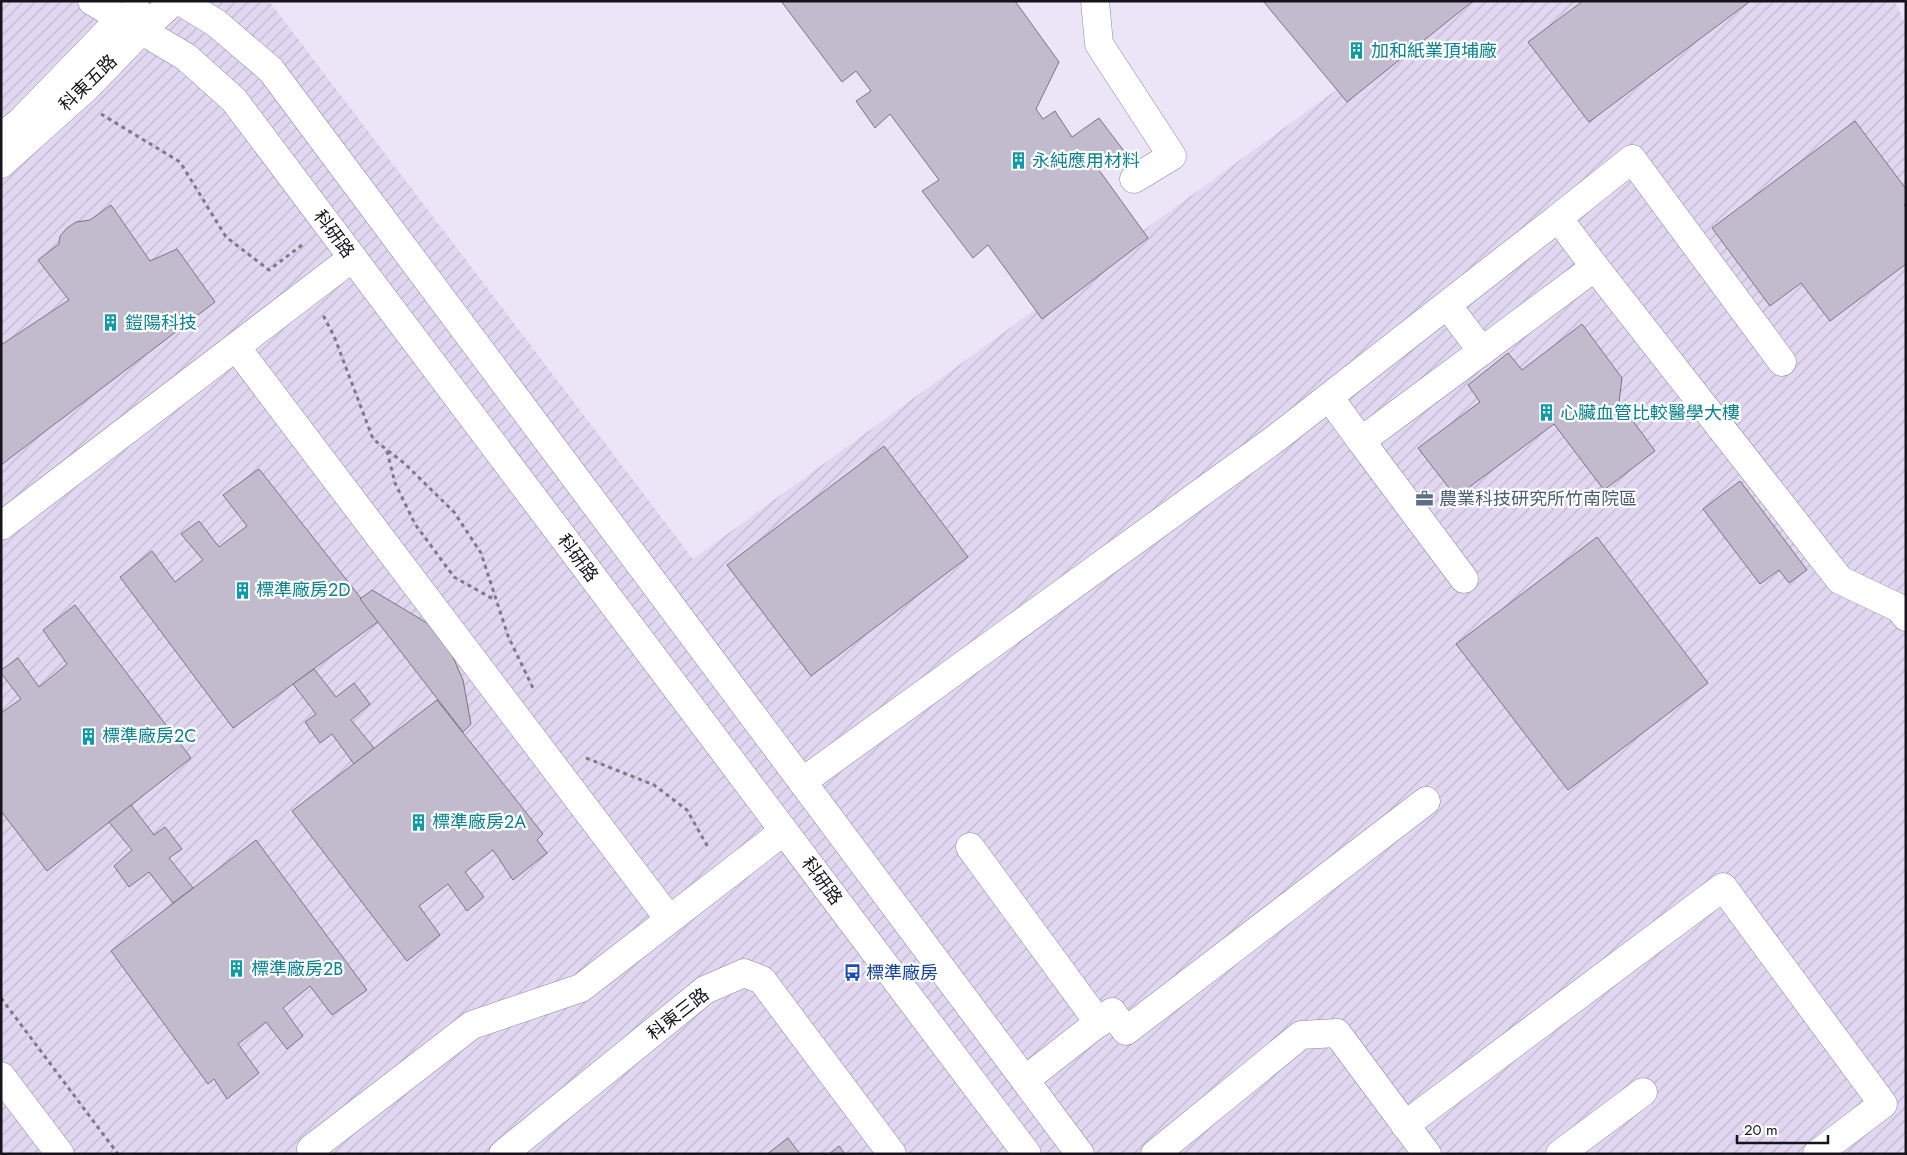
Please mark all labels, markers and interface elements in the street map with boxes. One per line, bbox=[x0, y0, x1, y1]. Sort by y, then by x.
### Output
place label: 加和紙業頂埔廠 bbox=[1371, 38, 1497, 64]
building icon: 加和紙業頂埔廠 bbox=[1347, 41, 1367, 61]
street label: 科東五路 bbox=[53, 49, 123, 117]
place label: 永純應用材料 bbox=[1032, 148, 1140, 174]
building icon: 永純應用材料 bbox=[1008, 151, 1028, 171]
street label: 科研路 bbox=[307, 205, 361, 263]
place label: 鎧陽科技 bbox=[125, 310, 197, 336]
building icon: 鎧陽科技 bbox=[101, 313, 121, 333]
place label: 心臟血管比較醫學大樓 bbox=[1560, 400, 1740, 426]
building icon: 心臟血管比較醫學大樓 bbox=[1536, 403, 1556, 423]
place label: 農業科技研究所竹南院區 bbox=[1439, 486, 1637, 512]
office icon: 農業科技研究所竹南院區 bbox=[1415, 489, 1435, 509]
street label: 科研路 bbox=[551, 529, 605, 587]
place label: 標準廠房2D bbox=[256, 577, 350, 603]
building icon: 標準廠房2D bbox=[232, 580, 252, 600]
place label: 標準廠房2C bbox=[102, 723, 197, 749]
building icon: 標準廠房2C bbox=[78, 726, 98, 746]
place label: 標準廠房2A bbox=[432, 809, 526, 835]
building icon: 標準廠房2A bbox=[408, 812, 428, 832]
street label: 科研路 bbox=[795, 852, 849, 910]
place label: 標準廠房2B bbox=[251, 956, 343, 982]
building icon: 標準廠房2B bbox=[227, 959, 247, 979]
place label: 標準廠房 bbox=[866, 960, 938, 986]
bus stop icon: 標準廠房 bbox=[842, 963, 862, 983]
street label: 科東三路 bbox=[642, 982, 714, 1046]
scale bar bbox=[1737, 1112, 1828, 1144]
text: 20 m bbox=[1744, 1119, 1778, 1141]

